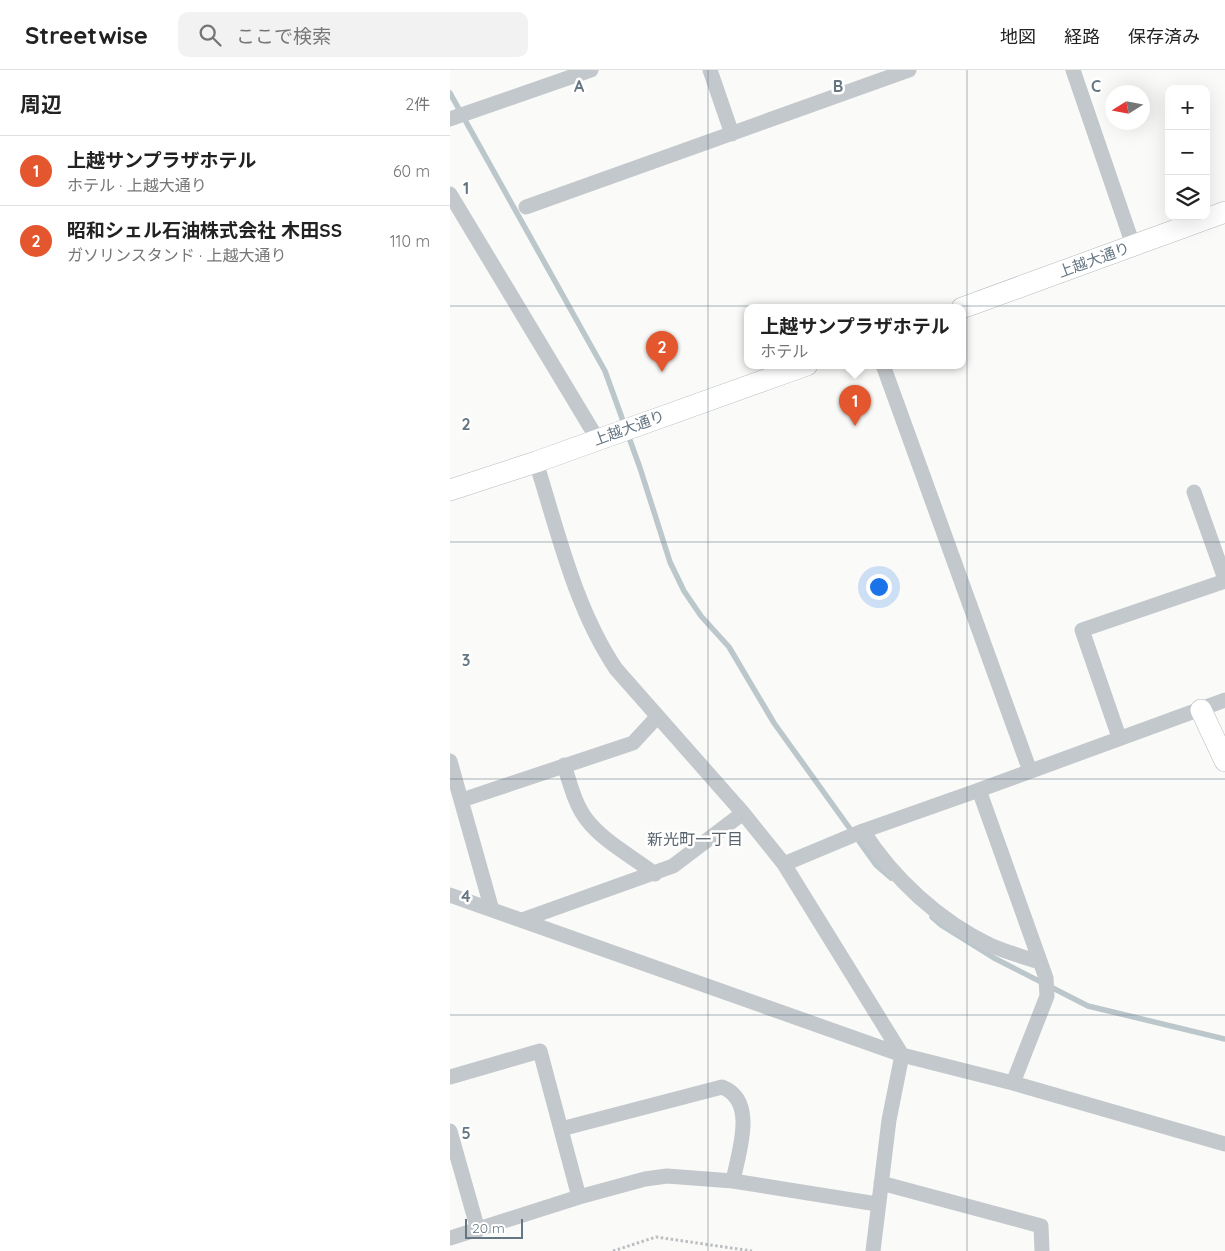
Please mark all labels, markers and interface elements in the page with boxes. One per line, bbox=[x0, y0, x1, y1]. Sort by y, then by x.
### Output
search box bbox=[178, 12, 528, 57]
text: Streetwise bbox=[25, 20, 148, 50]
icon: search bbox=[196, 21, 224, 49]
text: ここで検索 bbox=[236, 24, 331, 48]
text: 地図 bbox=[1000, 25, 1036, 48]
text: 経路 bbox=[1064, 25, 1100, 48]
text: 保存済み bbox=[1128, 25, 1200, 48]
text: A bbox=[574, 76, 585, 96]
text: B bbox=[833, 76, 843, 96]
text: C bbox=[1091, 76, 1101, 96]
north arrow bbox=[1105, 85, 1150, 130]
map controls bbox=[1165, 85, 1210, 220]
button: + bbox=[1165, 85, 1210, 130]
text: 周辺 bbox=[20, 91, 62, 117]
text: 2件 bbox=[405, 94, 430, 114]
button: − bbox=[1165, 130, 1210, 175]
text: 上越サンプラザホテル bbox=[67, 148, 256, 172]
text: 1 bbox=[33, 161, 39, 181]
text: 60 m bbox=[393, 161, 430, 181]
text: ホテル · 上越大通り bbox=[67, 175, 207, 195]
button: layers bbox=[1165, 175, 1210, 220]
text: 1 bbox=[463, 178, 469, 198]
text: 昭和シェル石油株式会社 木田SS bbox=[67, 218, 342, 242]
text: 2 bbox=[31, 231, 41, 251]
text: 110 m bbox=[390, 231, 430, 251]
street label: 上越大通り bbox=[1055, 238, 1132, 281]
text: ガソリンスタンド · 上越大通り bbox=[67, 245, 287, 265]
popup bbox=[744, 304, 966, 369]
text: 上越サンプラザホテル bbox=[760, 314, 950, 338]
pin: 2 bbox=[646, 331, 678, 372]
text: ホテル bbox=[760, 341, 808, 361]
pin: 1 bbox=[839, 385, 871, 426]
street label: 上越大通り bbox=[590, 406, 667, 449]
text: 2 bbox=[461, 414, 471, 434]
your location bbox=[866, 574, 892, 600]
text: 3 bbox=[462, 650, 470, 670]
district label: 新光町一丁目 bbox=[647, 829, 743, 849]
text: 4 bbox=[461, 886, 471, 906]
text: 5 bbox=[461, 1123, 471, 1143]
scale bar bbox=[465, 1216, 522, 1239]
text: 20 m bbox=[472, 1219, 505, 1237]

